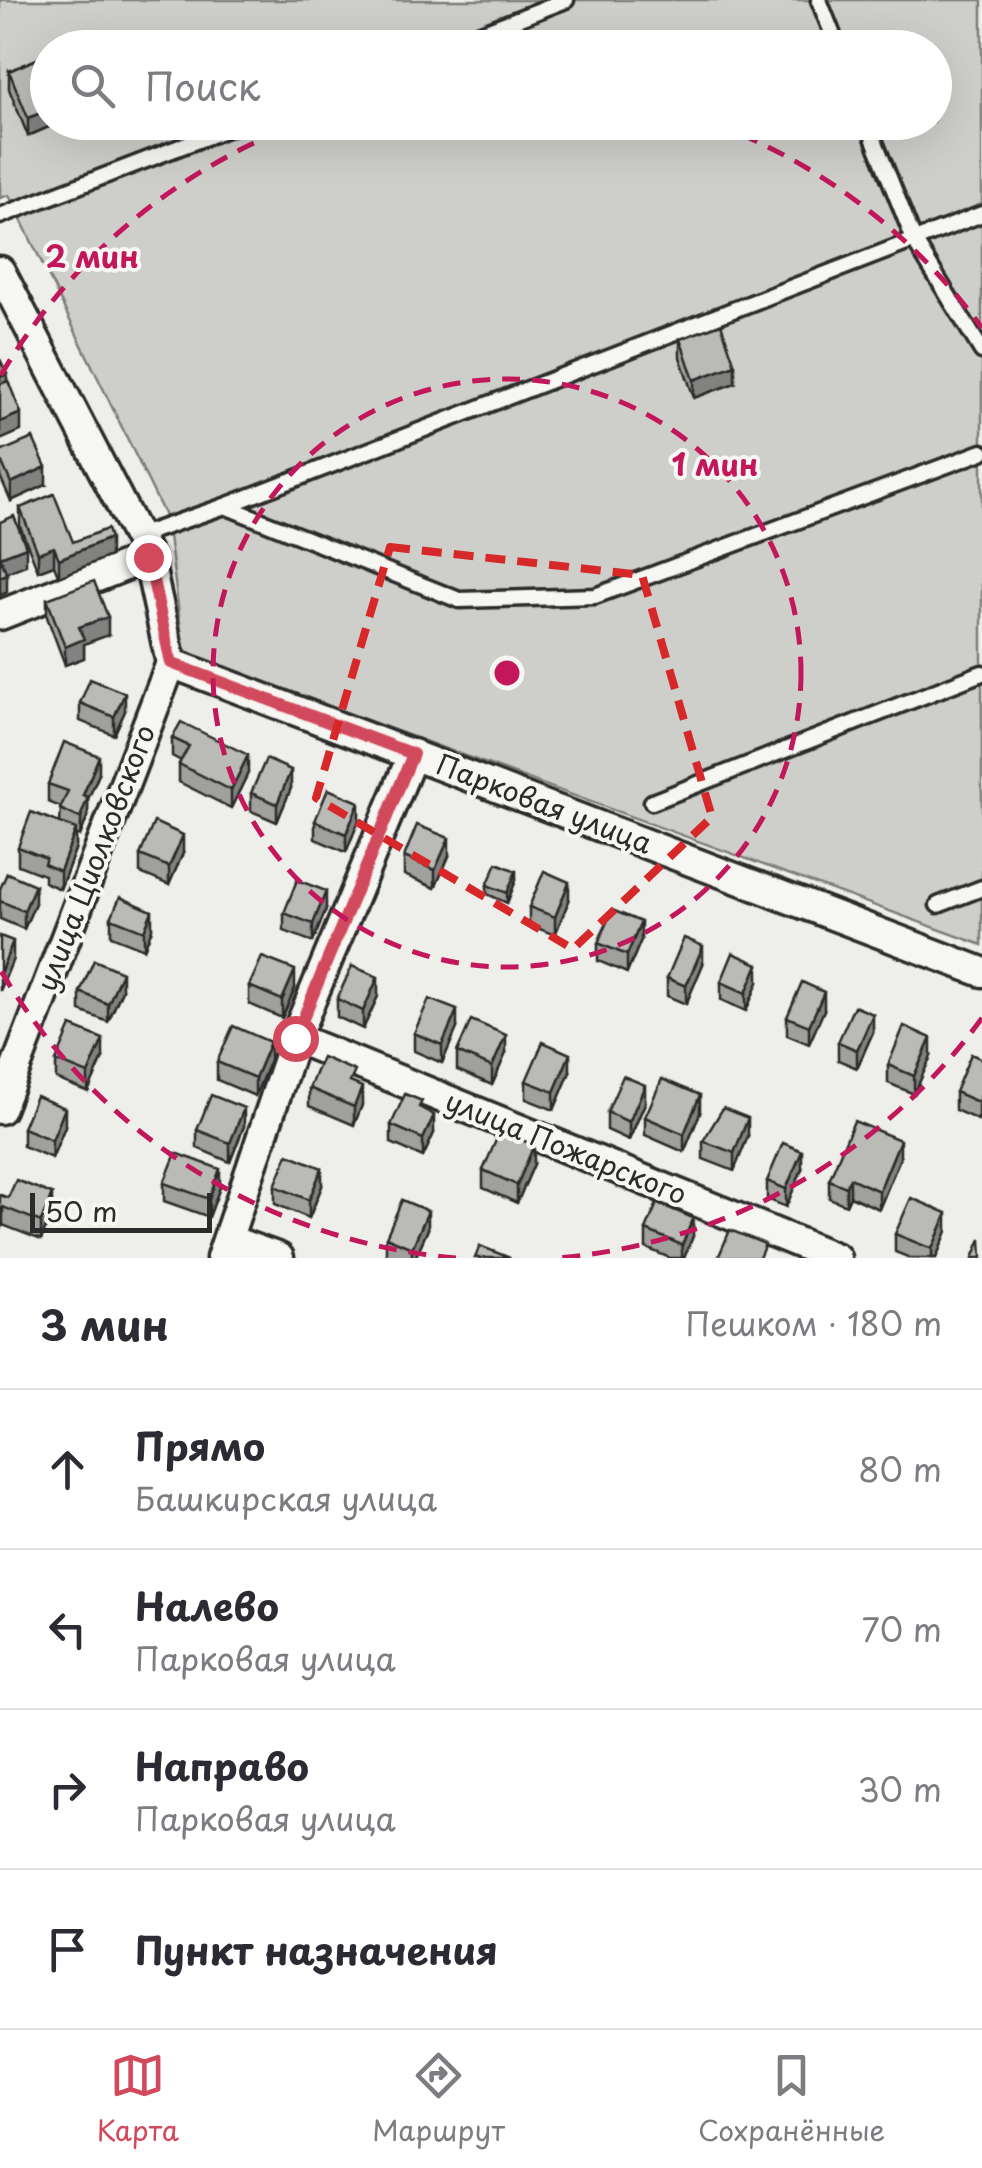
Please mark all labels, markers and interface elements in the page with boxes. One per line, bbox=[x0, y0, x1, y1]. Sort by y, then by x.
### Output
search box bbox=[30, 30, 952, 140]
text: Поиск bbox=[145, 57, 260, 114]
icon: search bbox=[65, 58, 120, 113]
text: 2 мин bbox=[45, 233, 139, 278]
text: 1 мин bbox=[672, 441, 758, 486]
route end bbox=[126, 535, 172, 581]
centre of rings bbox=[489, 655, 525, 691]
street label: улица Циолковского bbox=[24, 718, 165, 997]
street label: Парковая улица bbox=[430, 742, 659, 864]
route start bbox=[273, 1016, 319, 1062]
street label: улица Пожарского bbox=[439, 1079, 694, 1215]
scale bar bbox=[30, 1188, 212, 1232]
text: 50 m bbox=[45, 1189, 118, 1232]
text: 3 мин bbox=[40, 1292, 169, 1355]
text: Пешком · 180 m bbox=[686, 1299, 942, 1347]
text: Прямо bbox=[135, 1417, 265, 1474]
icon: ahead bbox=[40, 1442, 95, 1497]
text: 80 m bbox=[858, 1445, 942, 1493]
text: Башкирская улица bbox=[135, 1474, 437, 1522]
text: Налево bbox=[135, 1577, 279, 1634]
icon: left bbox=[40, 1602, 95, 1657]
text: 70 m bbox=[862, 1605, 942, 1653]
text: Парковая улица bbox=[135, 1634, 396, 1682]
text: Направо bbox=[135, 1737, 309, 1794]
icon: right bbox=[40, 1762, 95, 1817]
text: 30 m bbox=[858, 1765, 942, 1813]
text: Парковая улица bbox=[135, 1794, 396, 1842]
text: Пункт назначения bbox=[135, 1921, 498, 1978]
icon: arrive bbox=[40, 1922, 95, 1977]
tab: Карта bbox=[97, 2048, 179, 2151]
tab: Маршрут bbox=[372, 2048, 505, 2151]
tab: Сохранённые bbox=[698, 2048, 885, 2151]

